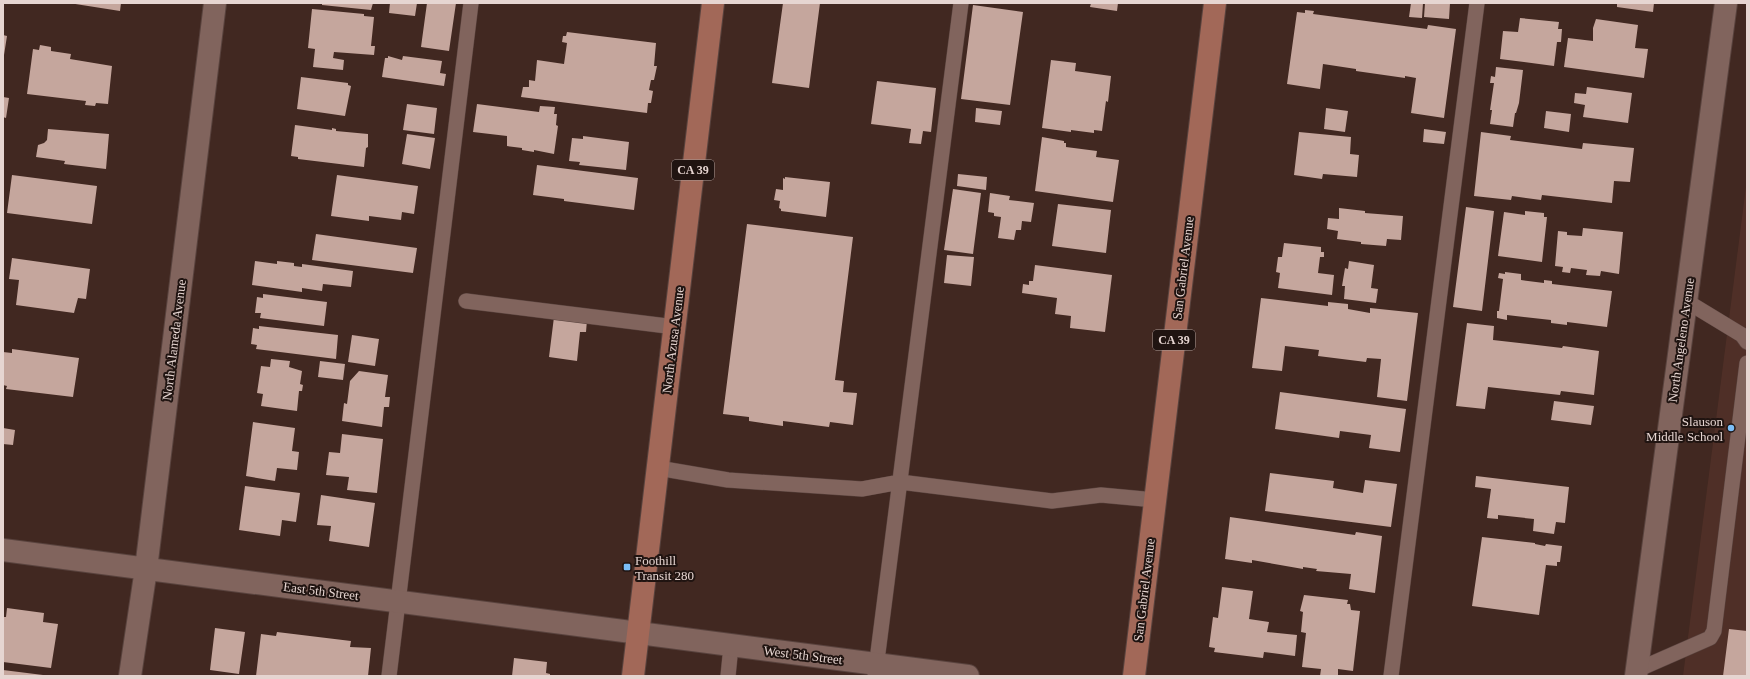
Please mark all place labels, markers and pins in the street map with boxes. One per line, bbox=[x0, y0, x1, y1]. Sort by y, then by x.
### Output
place label: Slauson Middle School bbox=[1646, 414, 1723, 444]
marker: Slauson Middle School bbox=[1726, 423, 1736, 433]
place label: Foothill Transit 280 bbox=[635, 553, 694, 583]
marker: Foothill Transit 280 bbox=[622, 562, 632, 572]

